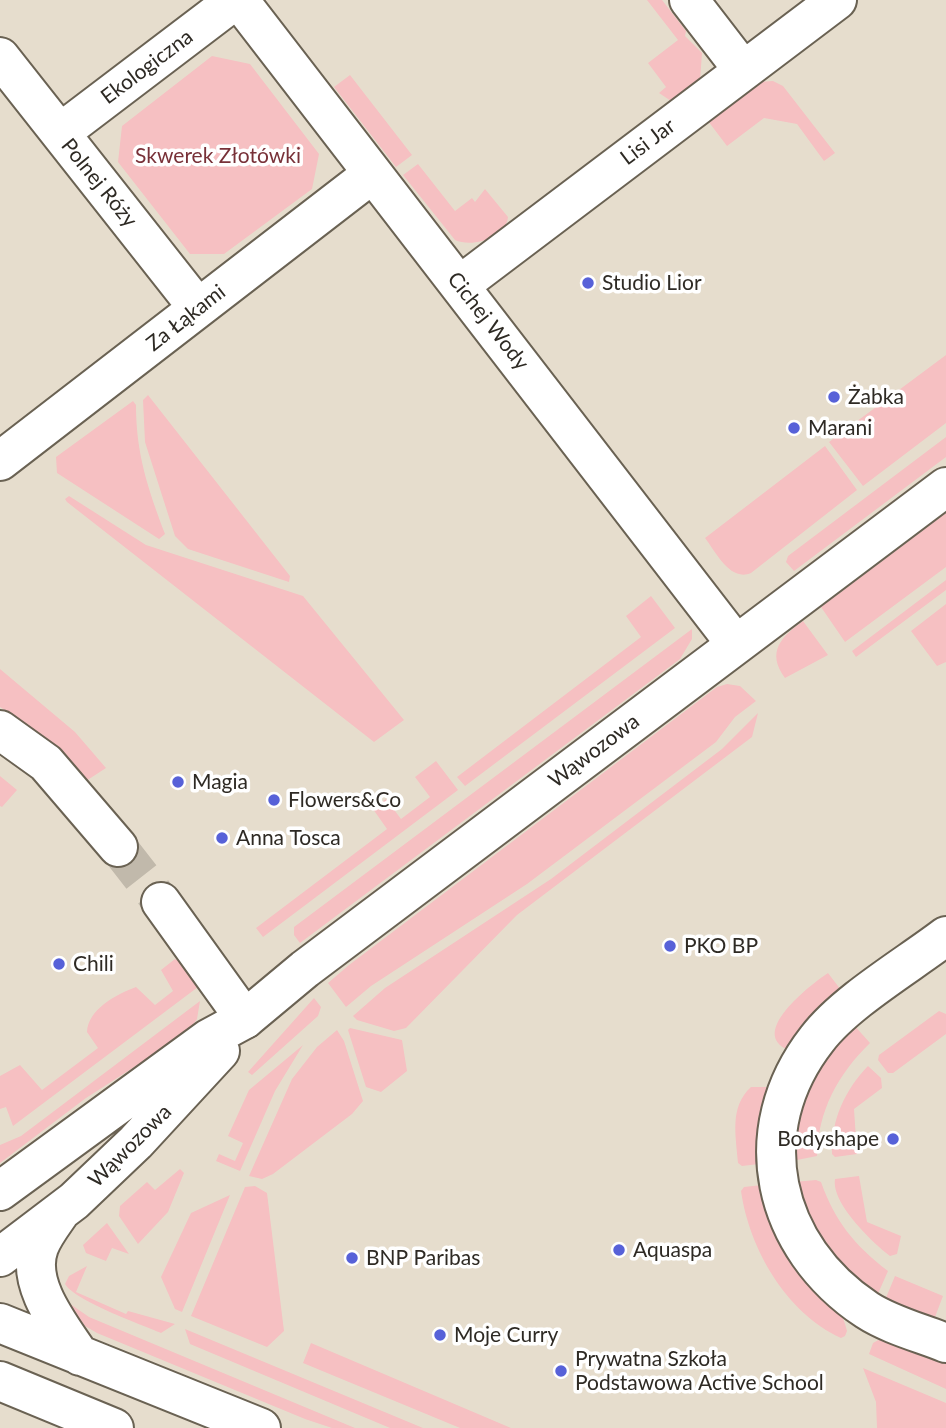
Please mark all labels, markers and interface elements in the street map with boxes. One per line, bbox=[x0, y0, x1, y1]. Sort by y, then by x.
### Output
street label: Ekologiczna bbox=[96, 24, 198, 110]
street label: Lisi Jar bbox=[616, 113, 680, 171]
street label: Polnej Róży bbox=[56, 134, 142, 232]
park label: Skwerek Złotówki bbox=[135, 143, 301, 169]
street label: Cichej Wody bbox=[442, 267, 534, 375]
place label: Studio Lior bbox=[602, 270, 702, 296]
marker: Studio Lior bbox=[580, 275, 596, 291]
street label: Za Łąkami bbox=[141, 279, 231, 357]
place label: Żabka bbox=[848, 384, 904, 410]
marker: Żabka bbox=[826, 389, 842, 405]
place label: Marani bbox=[808, 415, 872, 441]
marker: Marani bbox=[786, 420, 802, 436]
street label: Wąwozowa bbox=[544, 709, 644, 793]
place label: Magia bbox=[192, 769, 248, 795]
marker: Magia bbox=[170, 774, 186, 790]
place label: Flowers&Co bbox=[288, 787, 401, 813]
marker: Flowers&Co bbox=[266, 792, 282, 808]
place label: Anna Tosca bbox=[236, 825, 341, 851]
marker: Anna Tosca bbox=[214, 830, 230, 846]
place label: PKO BP bbox=[684, 933, 758, 959]
marker: PKO BP bbox=[662, 938, 678, 954]
place label: Chili bbox=[73, 951, 114, 977]
marker: Chili bbox=[51, 956, 67, 972]
street label: Wąwozowa bbox=[83, 1099, 177, 1193]
place label: Bodyshape bbox=[777, 1126, 879, 1152]
marker: Bodyshape bbox=[885, 1131, 901, 1147]
place label: Aquaspa bbox=[633, 1237, 712, 1263]
marker: Aquaspa bbox=[611, 1242, 627, 1258]
place label: BNP Paribas bbox=[366, 1245, 480, 1271]
marker: BNP Paribas bbox=[344, 1250, 360, 1266]
place label: Moje Curry bbox=[454, 1322, 558, 1348]
marker: Moje Curry bbox=[432, 1327, 448, 1343]
place label: Prywatna Szkoła Podstawowa Active School bbox=[575, 1346, 824, 1396]
marker: Prywatna Szkoła Podstawowa Active School bbox=[553, 1363, 569, 1379]

